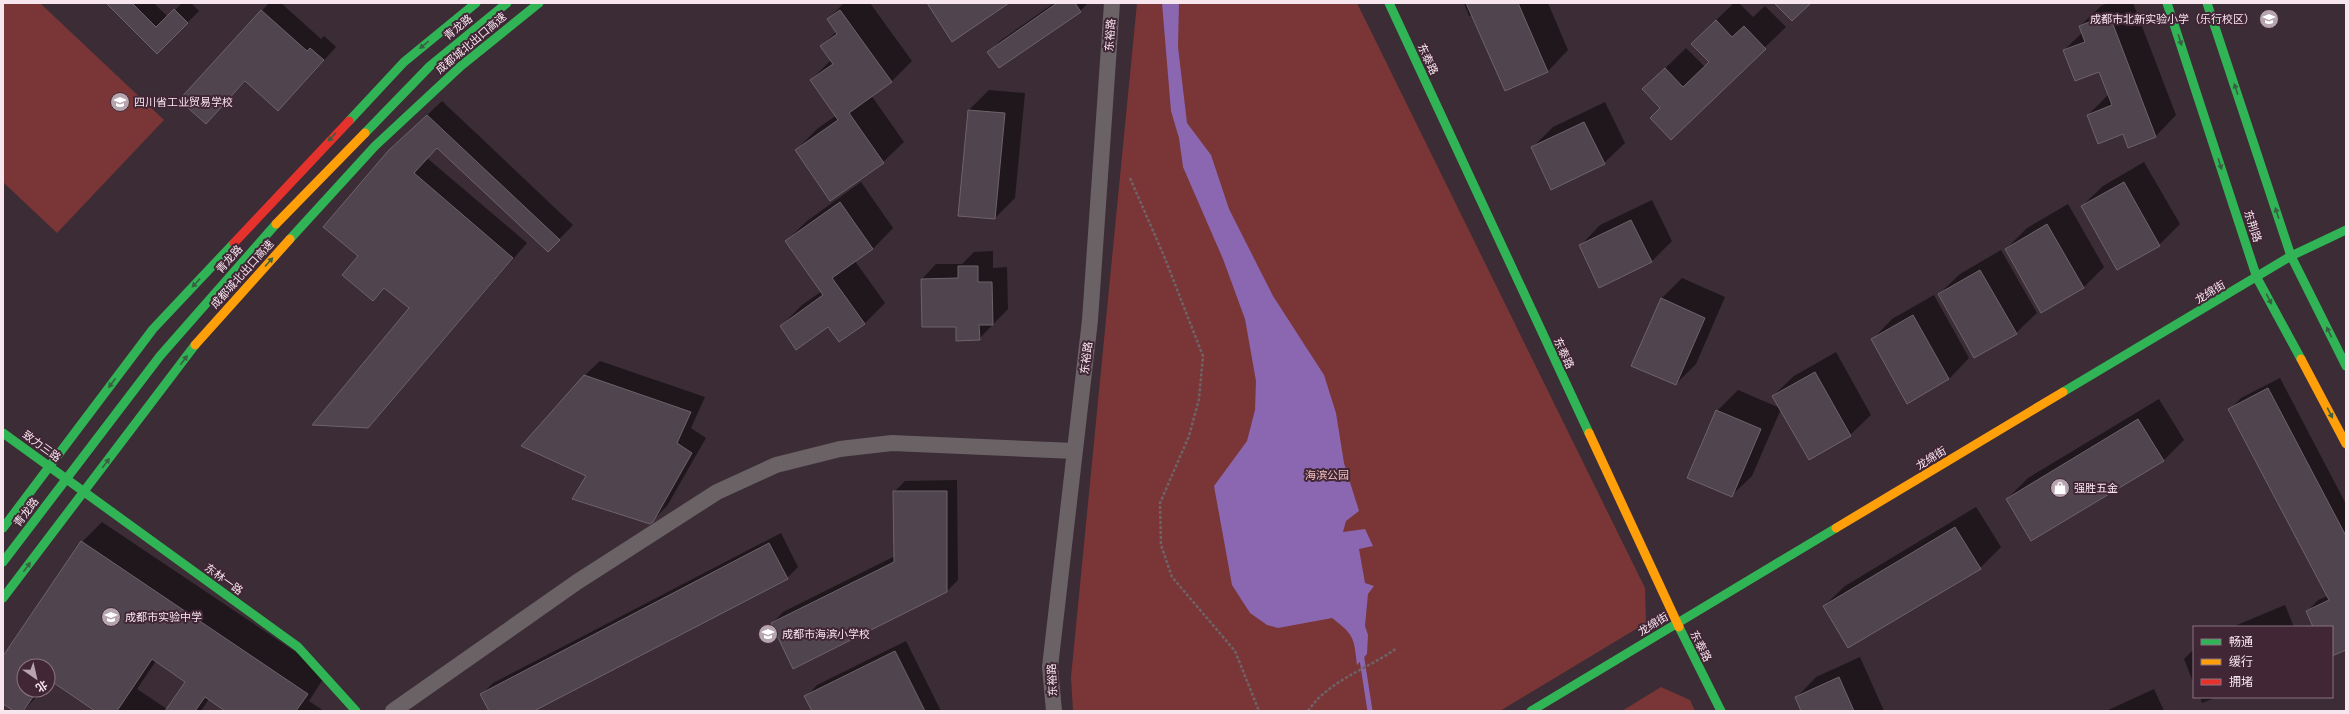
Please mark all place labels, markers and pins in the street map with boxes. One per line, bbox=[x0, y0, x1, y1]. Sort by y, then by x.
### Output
school or university icon: 成都市北新实验小学（乐行校区） bbox=[2258, 8, 2280, 30]
place label: 成都市北新实验小学（乐行校区） bbox=[2090, 13, 2255, 25]
school or university icon: 四川省工业贸易学校 bbox=[109, 91, 131, 113]
place label: 四川省工业贸易学校 bbox=[134, 96, 233, 108]
shop icon: 强胜五金 bbox=[2049, 477, 2071, 499]
place label: 强胜五金 bbox=[2074, 482, 2118, 494]
school or university icon: 成都市实验中学 bbox=[100, 606, 122, 628]
place label: 成都市实验中学 bbox=[125, 611, 202, 623]
school or university icon: 成都市海滨小学校 bbox=[757, 623, 779, 645]
place label: 成都市海滨小学校 bbox=[782, 628, 870, 640]

